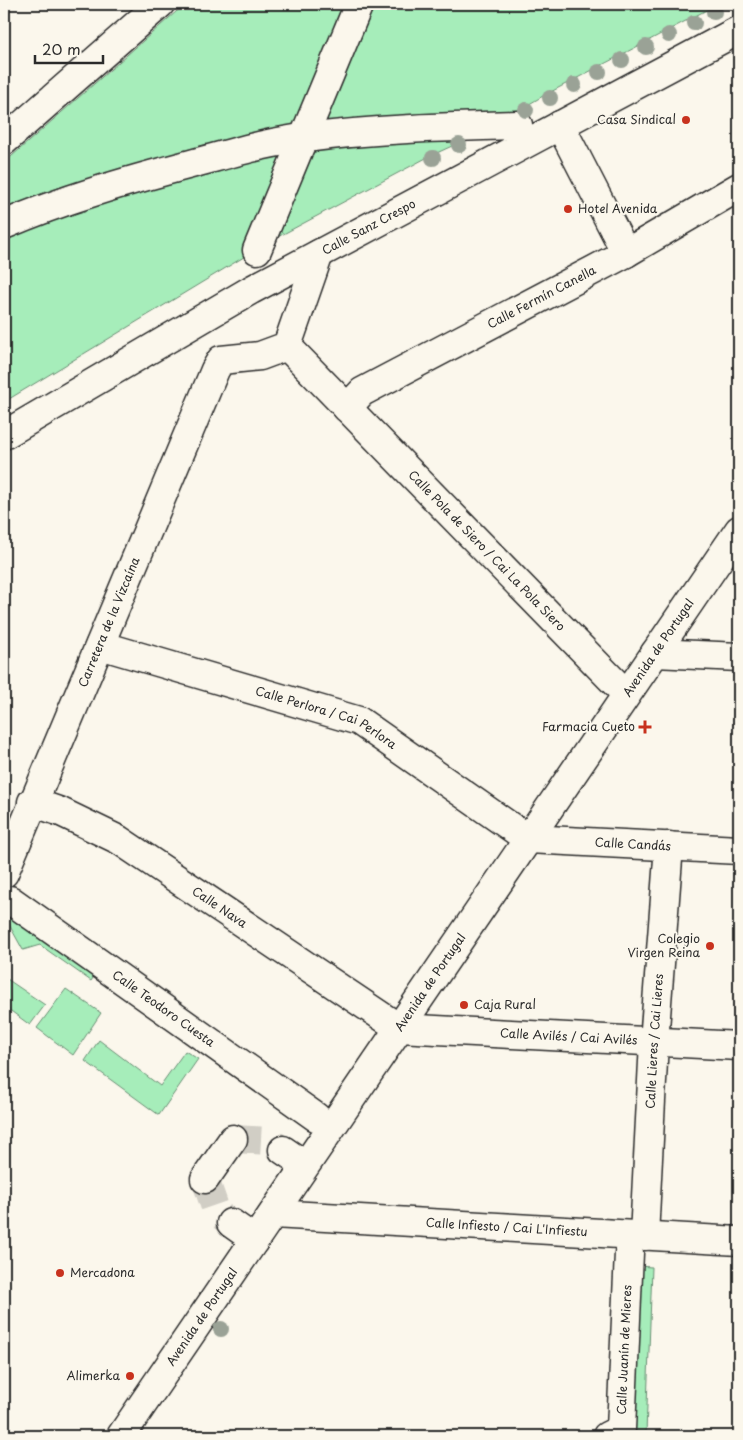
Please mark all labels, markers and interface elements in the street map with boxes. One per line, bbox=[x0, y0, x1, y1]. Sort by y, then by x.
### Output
scale bar bbox=[35, 32, 102, 64]
text: 20 m bbox=[42, 37, 81, 60]
place label: Casa Sindical bbox=[597, 110, 676, 128]
marker: Casa Sindical bbox=[680, 114, 692, 126]
street label: Calle Sanz Crespo bbox=[318, 194, 419, 259]
place label: Hotel Avenida bbox=[578, 199, 658, 217]
marker: Hotel Avenida bbox=[562, 203, 574, 215]
street label: Calle Fermín Canella bbox=[484, 260, 599, 333]
street label: Calle Pola de Siero / Cai La Pola Siero bbox=[405, 466, 570, 635]
street label: Carretera de la Vizcaína bbox=[73, 553, 144, 690]
street label: Avenida de Portugal bbox=[618, 595, 698, 700]
street label: Calle Perlora / Cai Perlora bbox=[253, 681, 401, 753]
place label: Farmacia Cueto bbox=[542, 717, 635, 735]
marker: Farmacia Cueto bbox=[639, 721, 651, 733]
street label: Calle Candás bbox=[594, 832, 672, 854]
street label: Calle Nava bbox=[189, 882, 251, 932]
street label: Avenida de Portugal bbox=[390, 929, 469, 1035]
place label: Colegio Virgen Reina bbox=[628, 929, 700, 961]
marker: Colegio Virgen Reina bbox=[704, 940, 716, 952]
street label: Calle Teodoro Cuesta bbox=[109, 965, 219, 1051]
street label: Calle Lieres / Cai Lieres bbox=[641, 973, 667, 1109]
place label: Caja Rural bbox=[474, 995, 536, 1013]
marker: Caja Rural bbox=[458, 999, 470, 1011]
street label: Calle Avilés / Cai Avilés bbox=[500, 1023, 639, 1049]
street label: Calle Infiesto / Cai L'Infiestu bbox=[425, 1213, 588, 1240]
place label: Mercadona bbox=[70, 1263, 135, 1281]
street label: Avenida de Portugal bbox=[161, 1264, 241, 1369]
marker: Mercadona bbox=[54, 1267, 66, 1279]
street label: Calle Juanín de Mieres bbox=[612, 1284, 636, 1415]
place label: Alimerka bbox=[66, 1366, 120, 1384]
marker: Alimerka bbox=[124, 1370, 136, 1382]

